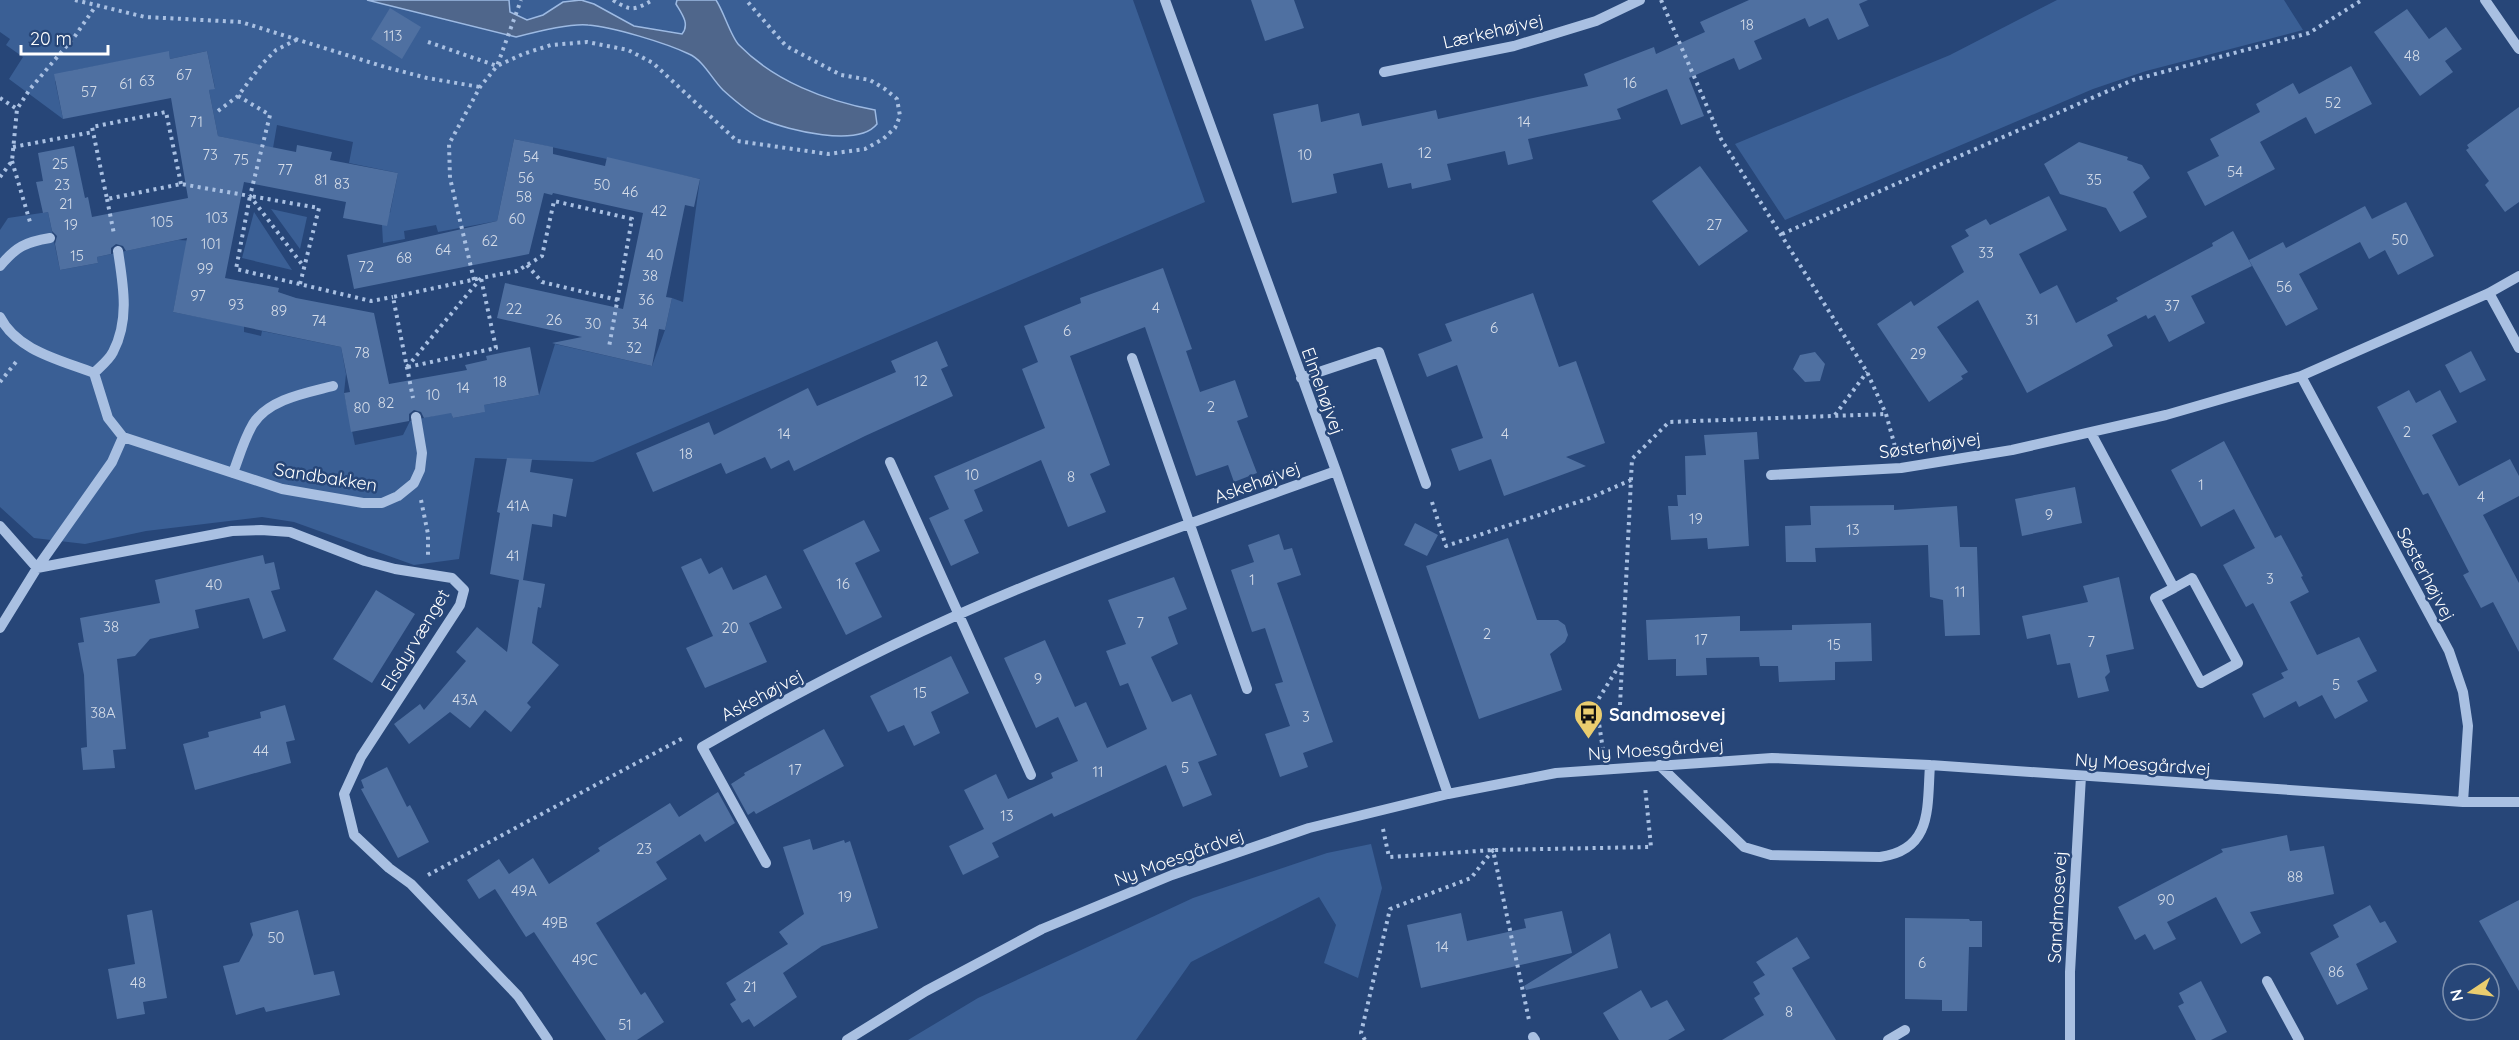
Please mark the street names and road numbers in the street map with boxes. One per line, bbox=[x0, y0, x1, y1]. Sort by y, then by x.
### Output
street label: Lærkehøjvej bbox=[1440, 8, 1546, 54]
street label: Elmehøjvej bbox=[1297, 344, 1349, 438]
street label: Søsterhøjvej bbox=[1877, 426, 1983, 464]
street label: Askehøjvej bbox=[1211, 456, 1303, 508]
street label: Sandbakken bbox=[273, 458, 379, 496]
street label: Søsterhøjvej bbox=[2392, 523, 2460, 625]
street label: Elsdyrvænget bbox=[376, 585, 454, 695]
street label: Askehøjvej bbox=[717, 664, 807, 726]
street label: Ny Moesgårdvej bbox=[1587, 733, 1725, 765]
street label: Ny Moesgårdvej bbox=[2074, 748, 2212, 780]
street label: Ny Moesgårdvej bbox=[1111, 823, 1247, 891]
street label: Sandmosevej bbox=[2043, 850, 2071, 964]

